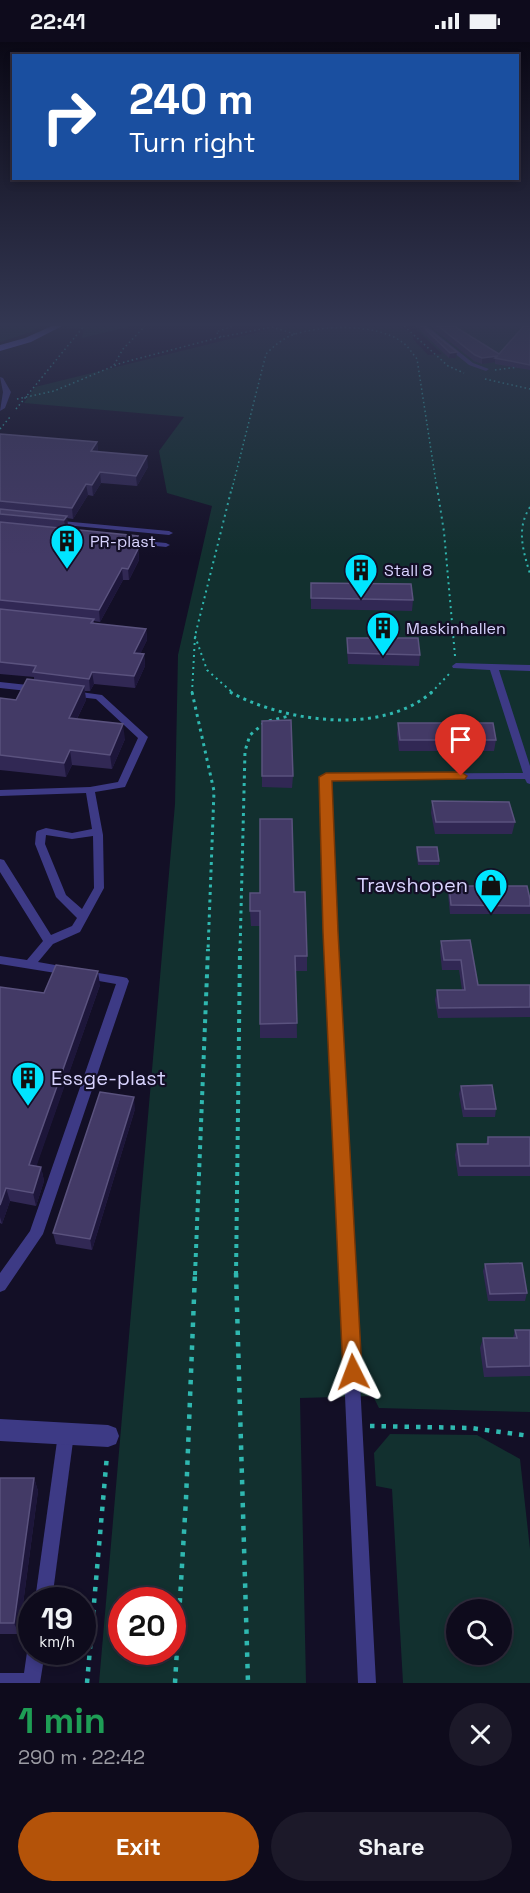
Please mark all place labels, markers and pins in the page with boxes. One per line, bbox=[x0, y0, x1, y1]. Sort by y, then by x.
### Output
building icon: PR-plast bbox=[49, 523, 85, 570]
place label: PR-plast bbox=[90, 531, 156, 552]
building icon: Stall 8 bbox=[343, 552, 379, 599]
place label: Stall 8 bbox=[384, 560, 432, 581]
building icon: Maskinhallen bbox=[365, 610, 401, 657]
place label: Maskinhallen bbox=[406, 618, 506, 639]
pin bbox=[435, 714, 486, 776]
shop icon: Travshopen bbox=[473, 867, 509, 914]
place label: Travshopen bbox=[357, 872, 468, 898]
building icon: Essge-plast bbox=[10, 1060, 46, 1107]
place label: Essge-plast bbox=[51, 1065, 166, 1091]

